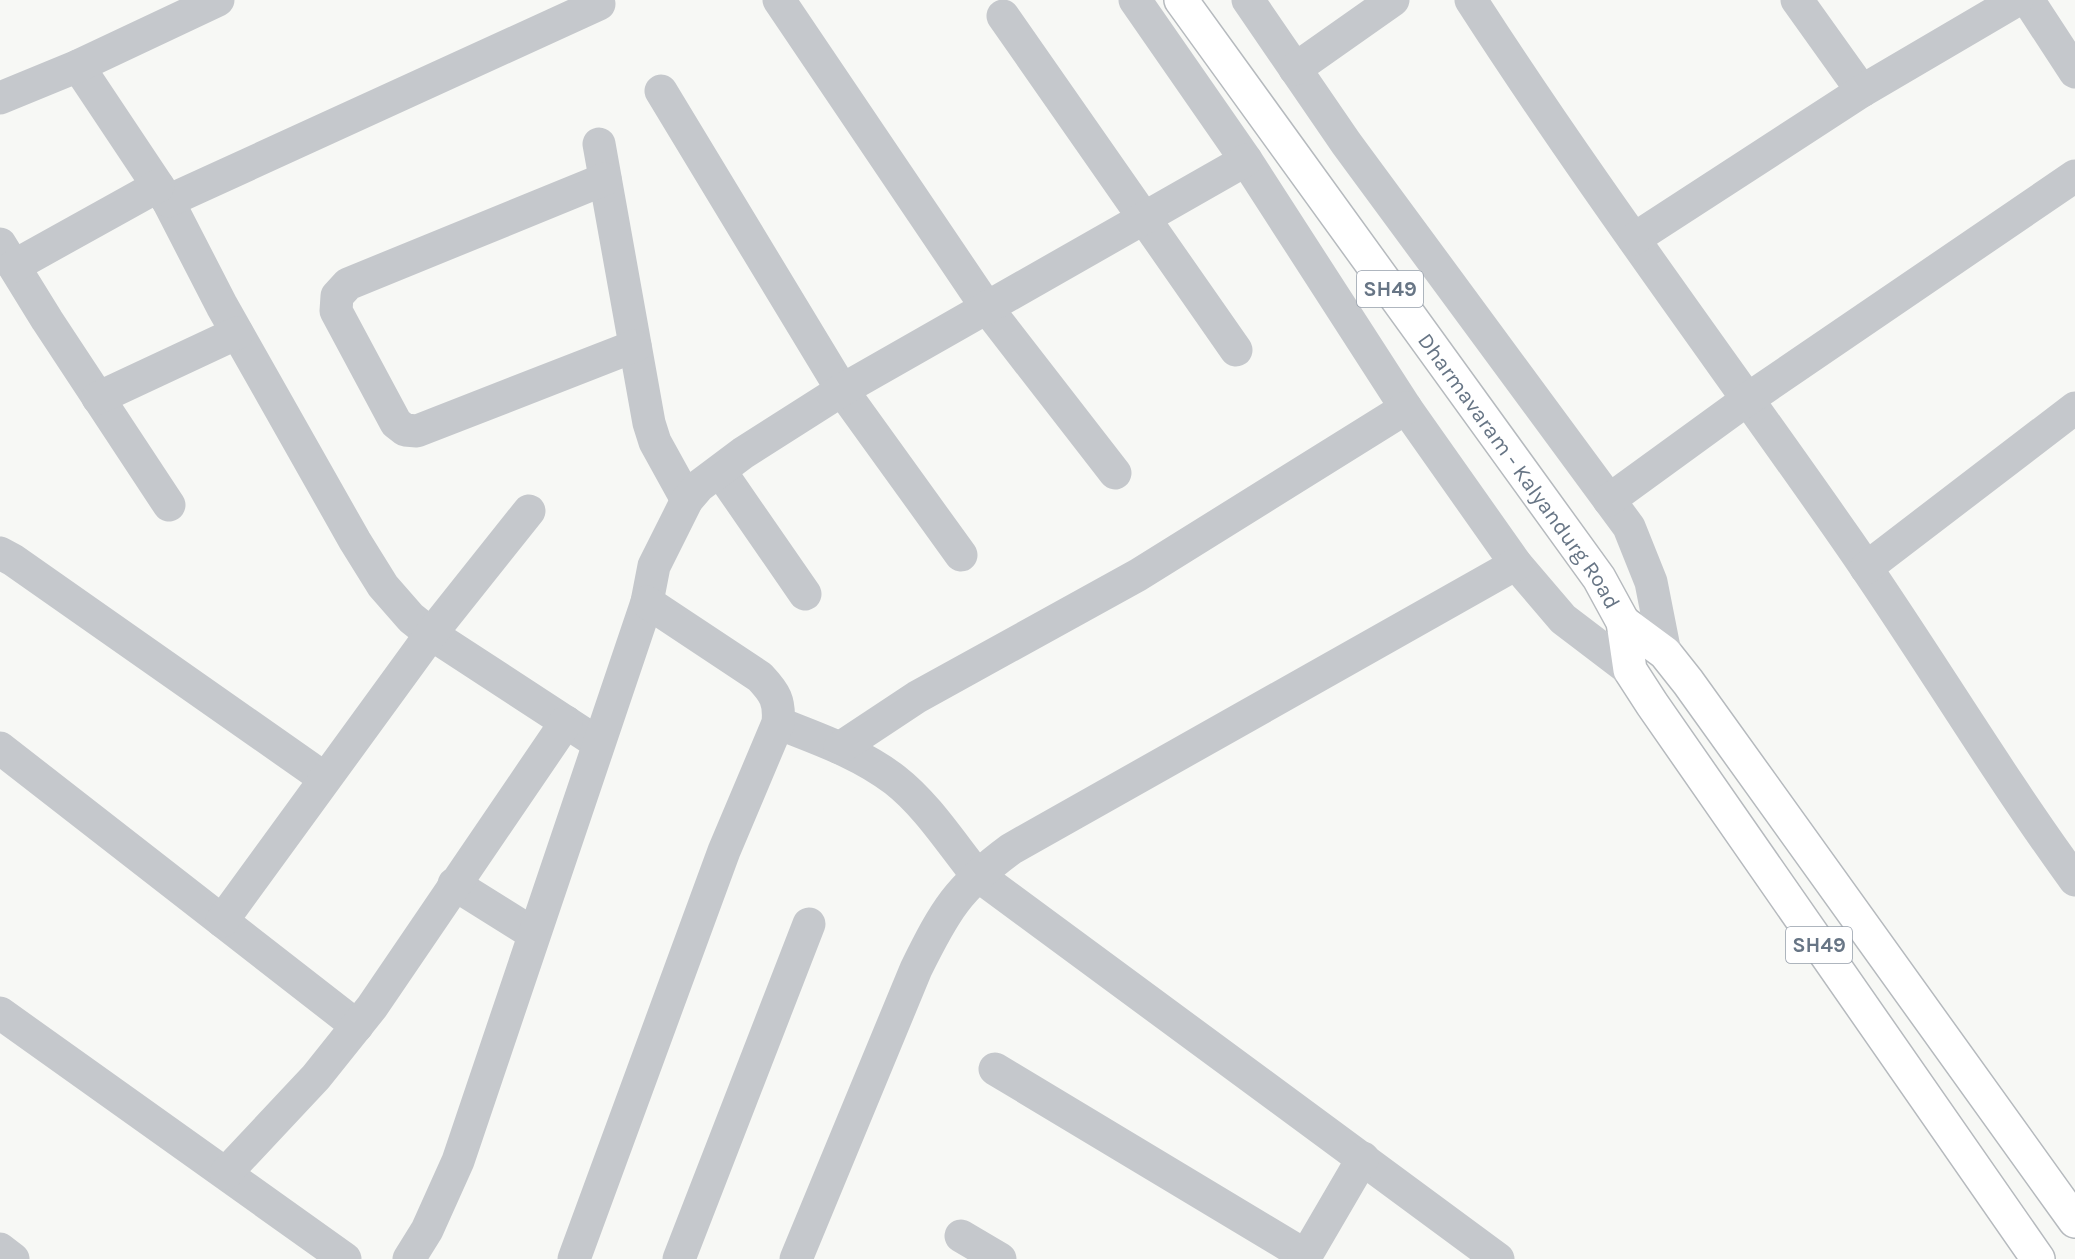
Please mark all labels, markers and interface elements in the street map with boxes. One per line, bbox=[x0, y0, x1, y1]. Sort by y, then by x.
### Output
road number: SH49 bbox=[1357, 271, 1423, 307]
street label: Dharmavaram - Kalyandurg Road bbox=[1412, 328, 1625, 614]
road number: SH49 bbox=[1786, 927, 1852, 963]

